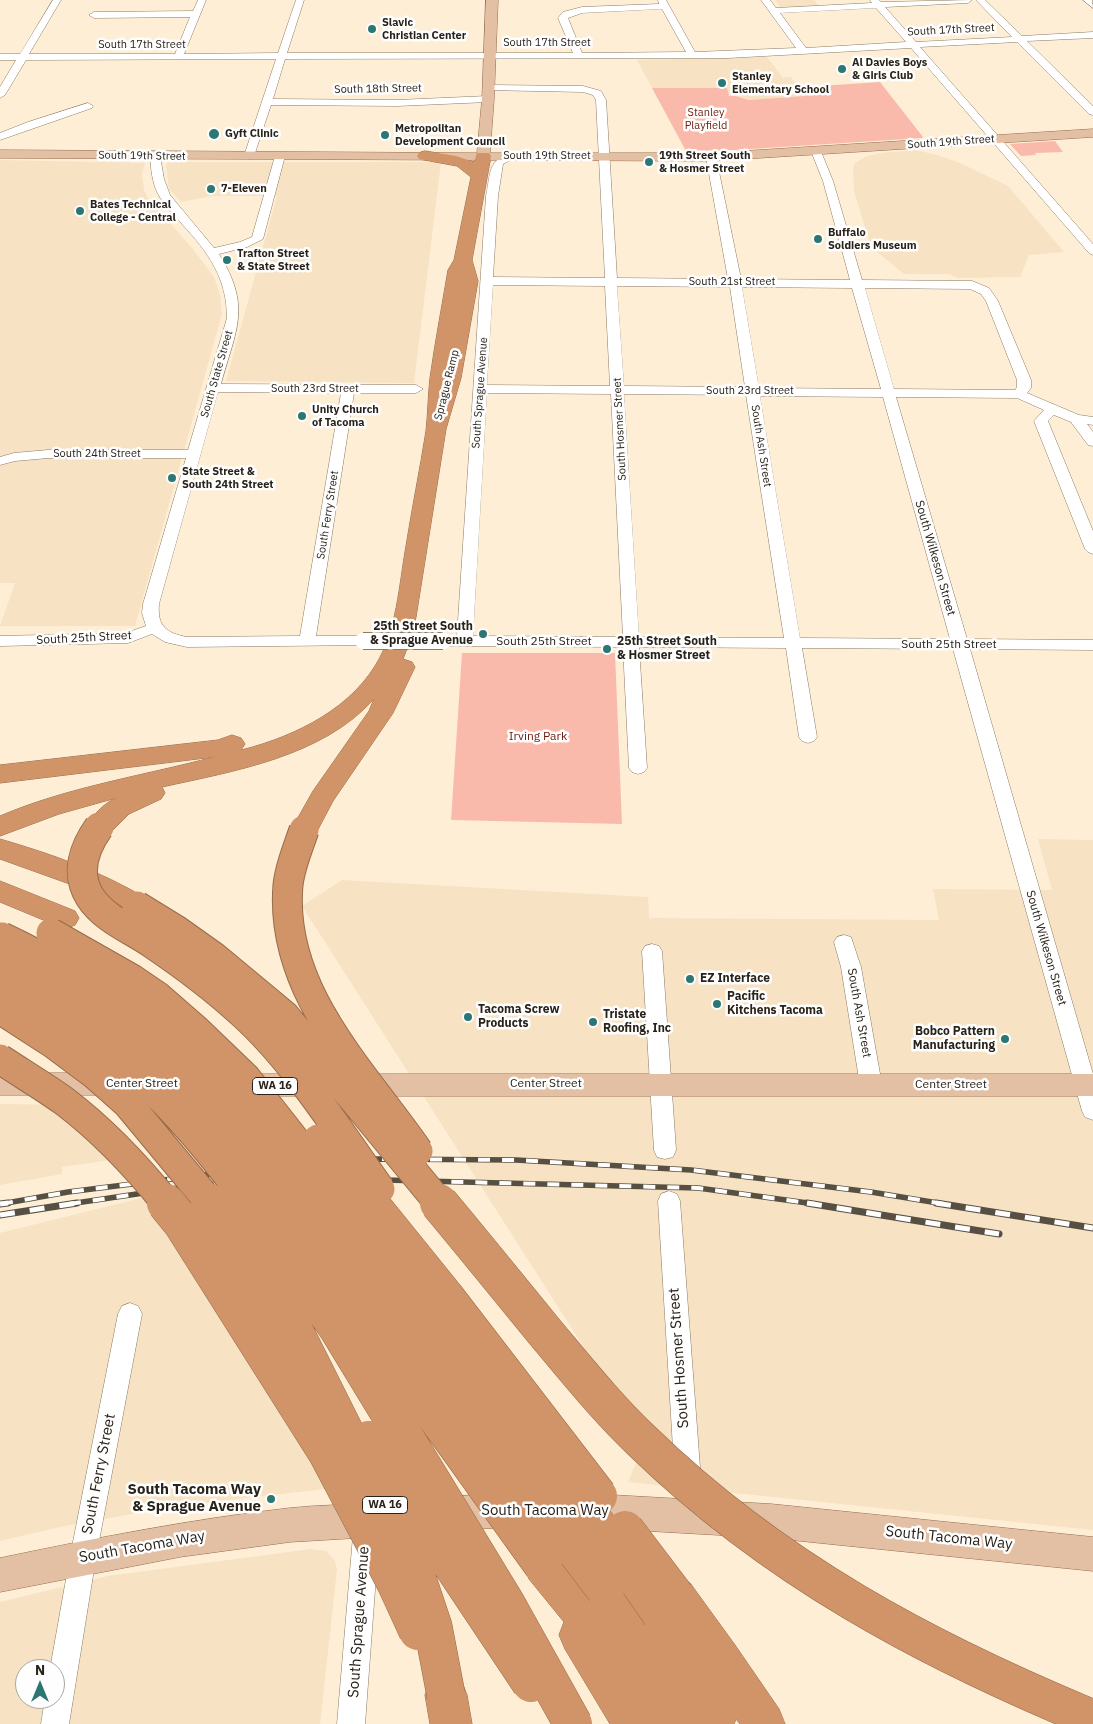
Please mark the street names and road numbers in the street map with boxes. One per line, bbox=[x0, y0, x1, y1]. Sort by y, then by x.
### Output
street label: South 17th Street bbox=[907, 21, 995, 39]
street label: South 17th Street bbox=[503, 36, 591, 50]
street label: South 17th Street bbox=[98, 38, 186, 52]
street label: South 18th Street bbox=[334, 82, 422, 96]
street label: South 19th Street bbox=[907, 132, 995, 152]
street label: South 19th Street bbox=[98, 149, 186, 163]
street label: South 19th Street bbox=[503, 149, 591, 163]
street label: South 21st Street bbox=[689, 275, 775, 289]
street label: South State Street bbox=[198, 329, 236, 419]
street label: South Sprague Avenue bbox=[470, 337, 490, 449]
street label: Sprague Ramp bbox=[432, 348, 462, 422]
street label: South Hosmer Street bbox=[611, 377, 629, 481]
street label: South 23rd Street bbox=[271, 382, 359, 396]
street label: South 23rd Street bbox=[706, 384, 794, 398]
street label: South Ash Street bbox=[748, 404, 774, 488]
street label: South 24th Street bbox=[53, 447, 141, 461]
street label: South Ferry Street bbox=[314, 470, 342, 560]
street label: South Wilkeson Street bbox=[912, 499, 958, 617]
street label: South 25th Street bbox=[36, 628, 132, 648]
street label: South 25th Street bbox=[496, 635, 592, 649]
street label: South 25th Street bbox=[901, 638, 997, 652]
street label: South Wilkeson Street bbox=[1023, 889, 1069, 1007]
street label: South Ash Street bbox=[844, 967, 874, 1059]
street label: Center Street bbox=[106, 1077, 178, 1091]
street label: Center Street bbox=[510, 1077, 582, 1091]
road number: WA 16 bbox=[252, 1078, 298, 1094]
street label: Center Street bbox=[915, 1078, 987, 1092]
street label: South Hosmer Street bbox=[665, 1287, 693, 1429]
street label: South Ferry Street bbox=[78, 1412, 120, 1536]
road number: WA 16 bbox=[362, 1496, 408, 1514]
street label: South Tacoma Way bbox=[481, 1502, 609, 1520]
street label: South Tacoma Way bbox=[885, 1522, 1013, 1554]
street label: South Tacoma Way bbox=[78, 1527, 206, 1567]
street label: South Sprague Avenue bbox=[345, 1546, 373, 1698]

